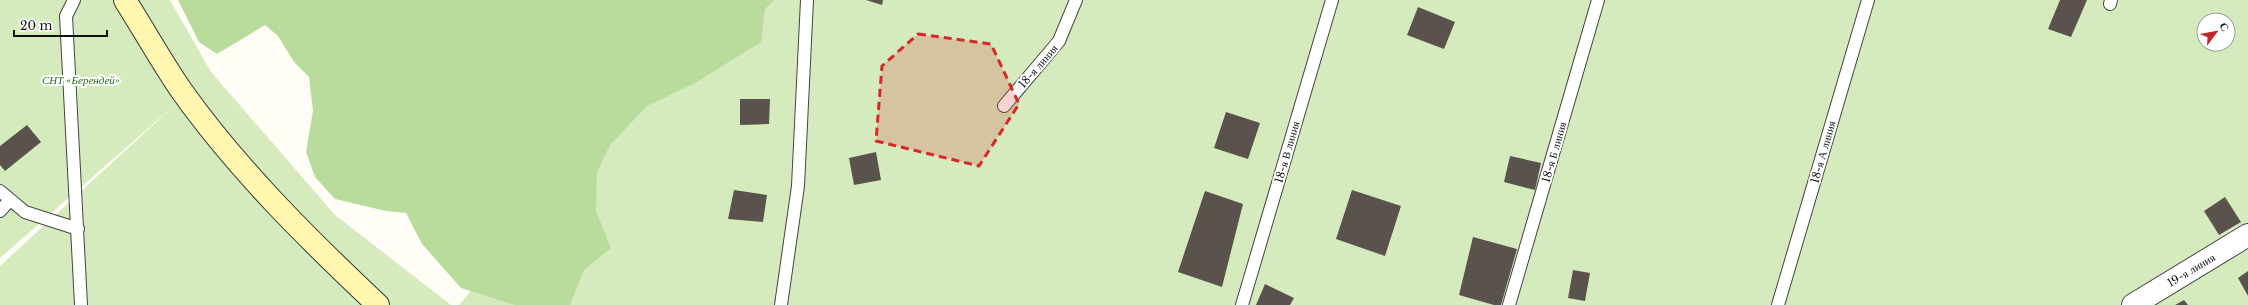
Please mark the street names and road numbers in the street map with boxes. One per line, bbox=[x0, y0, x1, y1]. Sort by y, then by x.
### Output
street label: 18-я линия bbox=[1015, 41, 1061, 91]
street label: 18-я А линия bbox=[1807, 119, 1839, 185]
street label: 18-я В линия bbox=[1272, 120, 1302, 184]
street label: 18-я Б линия bbox=[1539, 120, 1569, 184]
street label: 19-я линия bbox=[2164, 250, 2218, 290]

